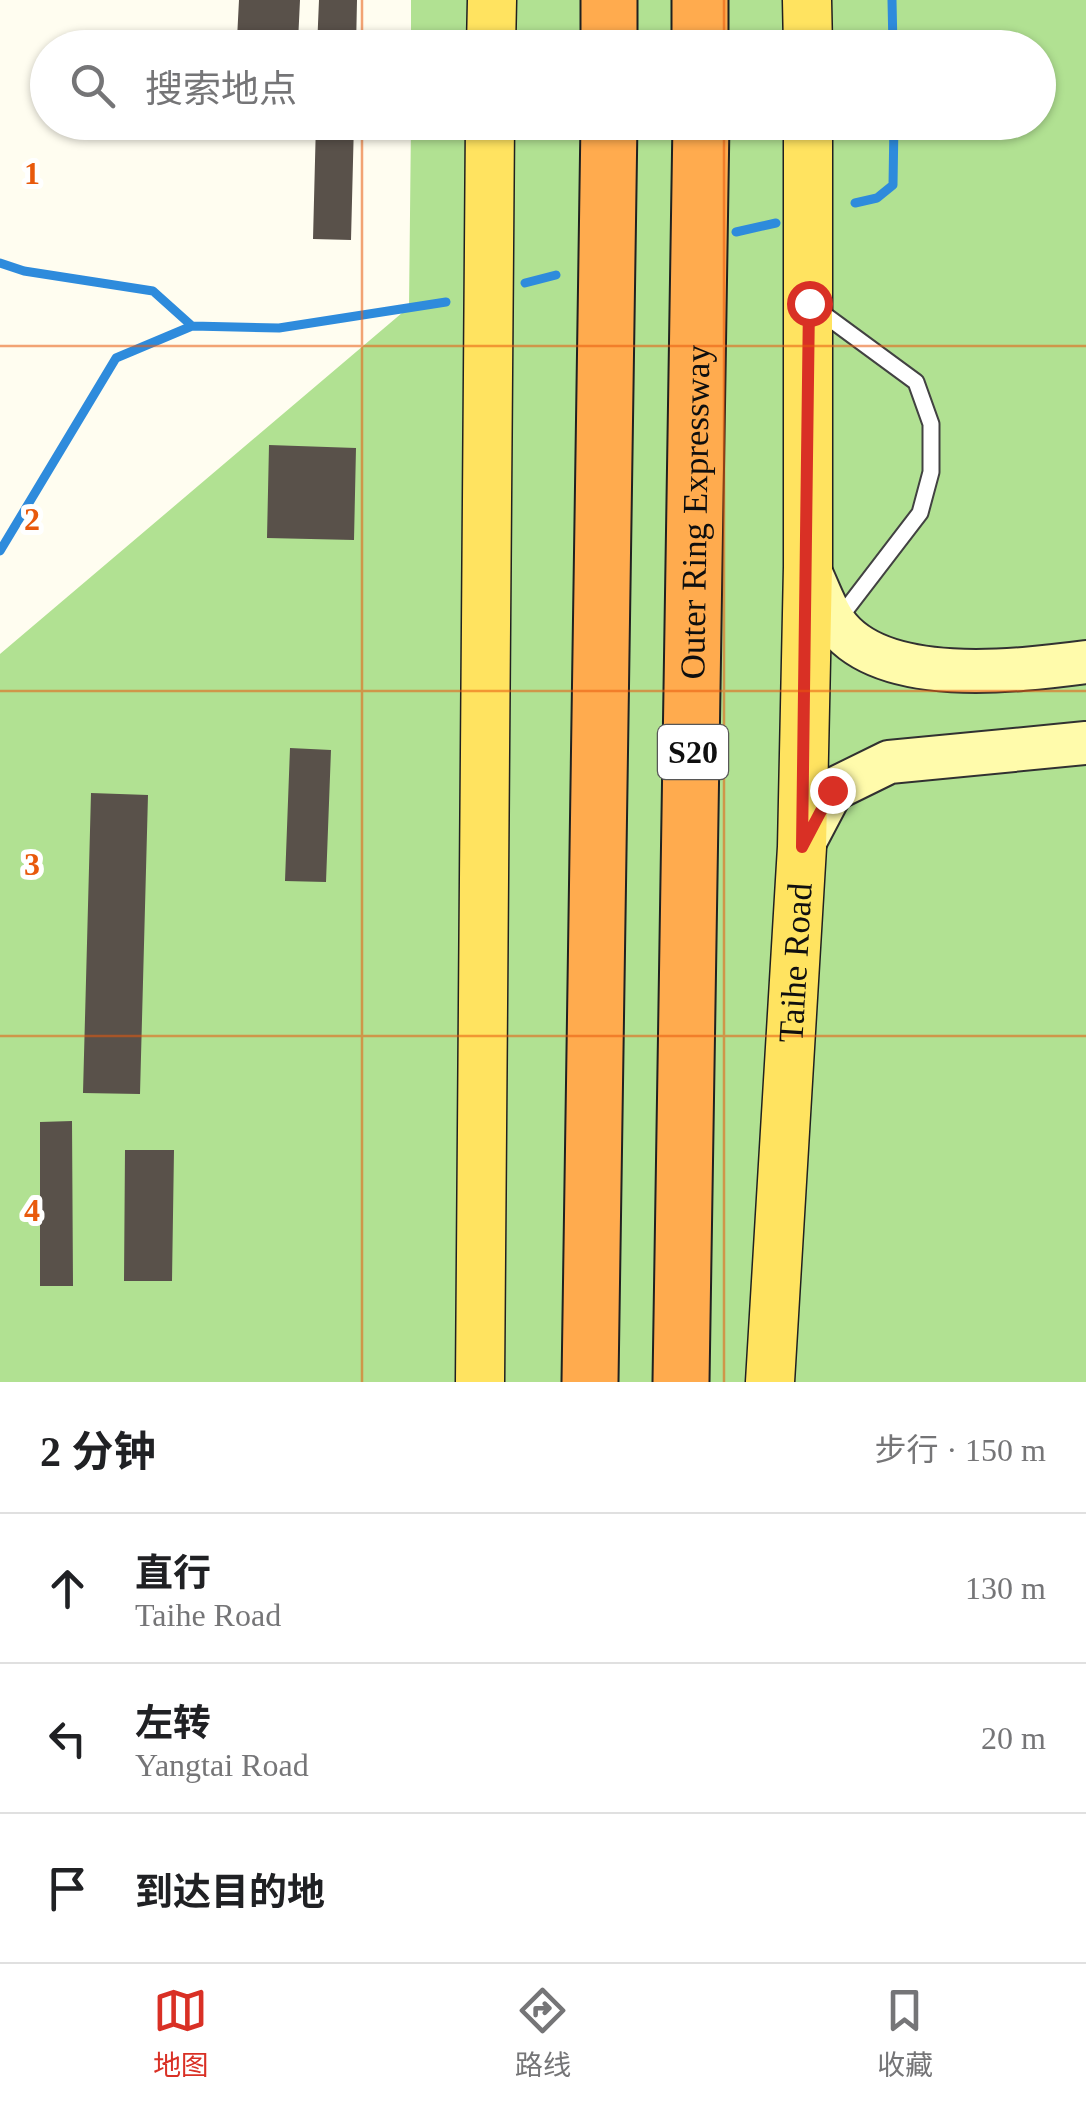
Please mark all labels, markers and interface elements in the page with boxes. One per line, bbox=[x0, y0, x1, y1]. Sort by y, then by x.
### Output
search box bbox=[30, 30, 1056, 140]
icon: search bbox=[65, 58, 120, 113]
text: 搜索地点 bbox=[145, 68, 297, 110]
text: 1 bbox=[24, 155, 40, 191]
route start bbox=[787, 281, 833, 327]
street label: Outer Ring Expressway bbox=[673, 344, 717, 680]
text: 2 bbox=[24, 501, 40, 537]
road number: S20 bbox=[658, 725, 728, 779]
route end bbox=[810, 768, 856, 814]
text: 3 bbox=[24, 846, 40, 882]
street label: Taihe Road bbox=[771, 881, 819, 1044]
text: 4 bbox=[24, 1192, 40, 1228]
text: 2 分钟 bbox=[40, 1429, 156, 1475]
text: 步行 · 150 m bbox=[874, 1432, 1046, 1468]
text: 直行 bbox=[135, 1552, 211, 1594]
icon: ahead bbox=[40, 1561, 95, 1616]
text: 130 m bbox=[965, 1570, 1046, 1606]
text: Taihe Road bbox=[135, 1597, 281, 1633]
text: 左转 bbox=[135, 1702, 211, 1744]
icon: left bbox=[40, 1711, 95, 1766]
text: 20 m bbox=[981, 1720, 1046, 1756]
text: Yangtai Road bbox=[135, 1747, 309, 1783]
icon: arrive bbox=[40, 1861, 95, 1916]
text: 到达目的地 bbox=[135, 1871, 325, 1913]
tab: 地图 bbox=[153, 1983, 209, 2083]
tab: 路线 bbox=[515, 1983, 571, 2083]
tab: 收藏 bbox=[877, 1983, 933, 2083]

